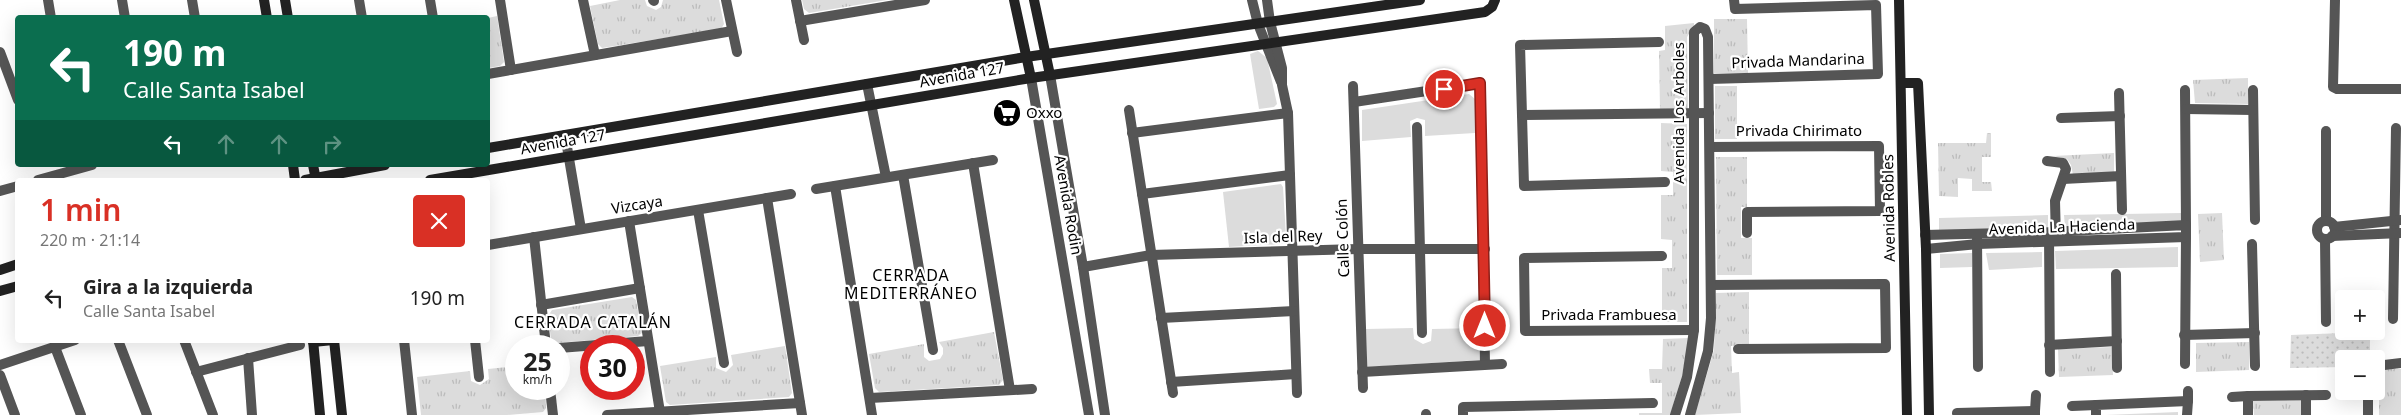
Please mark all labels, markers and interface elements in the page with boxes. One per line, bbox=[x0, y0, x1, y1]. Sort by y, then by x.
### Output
text: 190 m bbox=[123, 29, 226, 76]
icon: left bbox=[40, 35, 105, 100]
street label: Avenida Los Arboles bbox=[1668, 42, 1688, 184]
street label: Privada Mandarina bbox=[1731, 48, 1865, 72]
street label: Avenida 127 bbox=[918, 57, 1006, 91]
pin bbox=[1423, 68, 1465, 110]
text: Calle Santa Isabel bbox=[123, 74, 305, 104]
icon: arrive bbox=[1430, 75, 1458, 103]
supermarket icon: Oxxo bbox=[992, 98, 1022, 128]
place label: Oxxo bbox=[1026, 102, 1062, 122]
street label: Privada Chirimato bbox=[1736, 120, 1862, 140]
street label: Avenida 127 bbox=[519, 124, 607, 158]
icon: left bbox=[159, 130, 187, 158]
icon: ahead bbox=[212, 130, 240, 158]
icon: ahead bbox=[265, 130, 293, 158]
icon: right bbox=[318, 130, 346, 158]
street label: Avenida Rodin bbox=[1050, 153, 1088, 256]
street label: Avenida Robles bbox=[1877, 154, 1899, 262]
text: 1 min bbox=[40, 189, 121, 230]
street label: Vizcaya bbox=[610, 190, 664, 218]
button: close bbox=[413, 195, 465, 247]
street label: Calle Colón bbox=[1331, 198, 1353, 278]
street label: Avenida La Hacienda bbox=[1988, 213, 2136, 239]
street label: Isla del Rey bbox=[1243, 225, 1323, 247]
text: 220 m · 21:14 bbox=[40, 229, 140, 251]
district label: CERRADA MEDITERRÁNEO bbox=[844, 264, 978, 304]
text: Gira a la izquierda bbox=[83, 274, 253, 300]
icon: left bbox=[40, 284, 68, 312]
text: 190 m bbox=[410, 285, 465, 311]
map controls bbox=[2335, 290, 2385, 400]
button: + bbox=[2335, 290, 2385, 340]
position arrow bbox=[1458, 299, 1510, 351]
text: Calle Santa Isabel bbox=[83, 300, 215, 322]
street label: Privada Frambuesa bbox=[1541, 304, 1677, 324]
district label: CERRADA CATALÁN bbox=[514, 311, 672, 333]
speed limit sign: 30 bbox=[580, 335, 645, 400]
text: 25 bbox=[523, 344, 552, 378]
button: − bbox=[2335, 350, 2385, 400]
text: km/h bbox=[523, 371, 552, 388]

